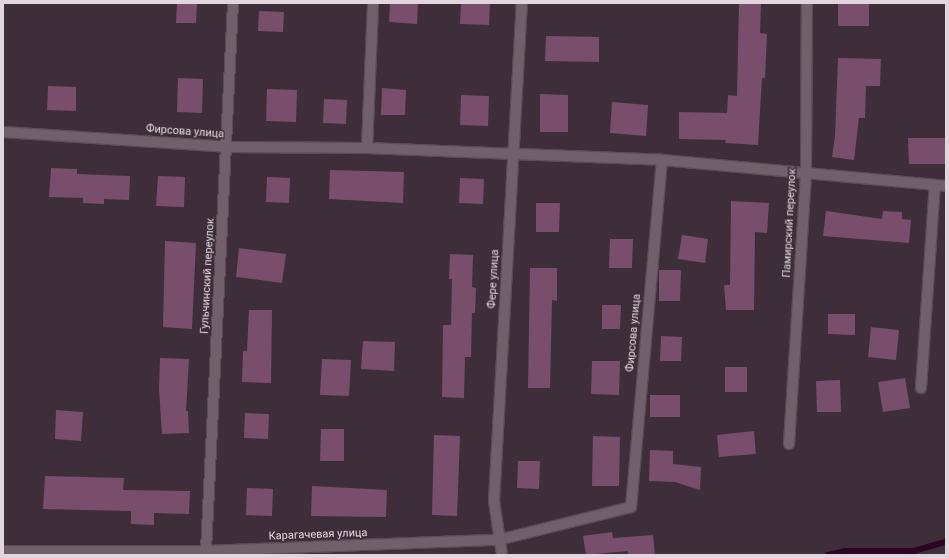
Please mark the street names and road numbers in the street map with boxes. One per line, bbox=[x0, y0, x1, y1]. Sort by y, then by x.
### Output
street label: Фирсова улица bbox=[146, 123, 224, 141]
street label: Памирский переулок bbox=[781, 168, 799, 278]
street label: Гульчинский переулок bbox=[198, 218, 218, 334]
street label: Фере улица bbox=[486, 249, 502, 309]
street label: Фирсова улица bbox=[624, 293, 644, 373]
street label: Карагачевая улица bbox=[268, 527, 368, 543]

